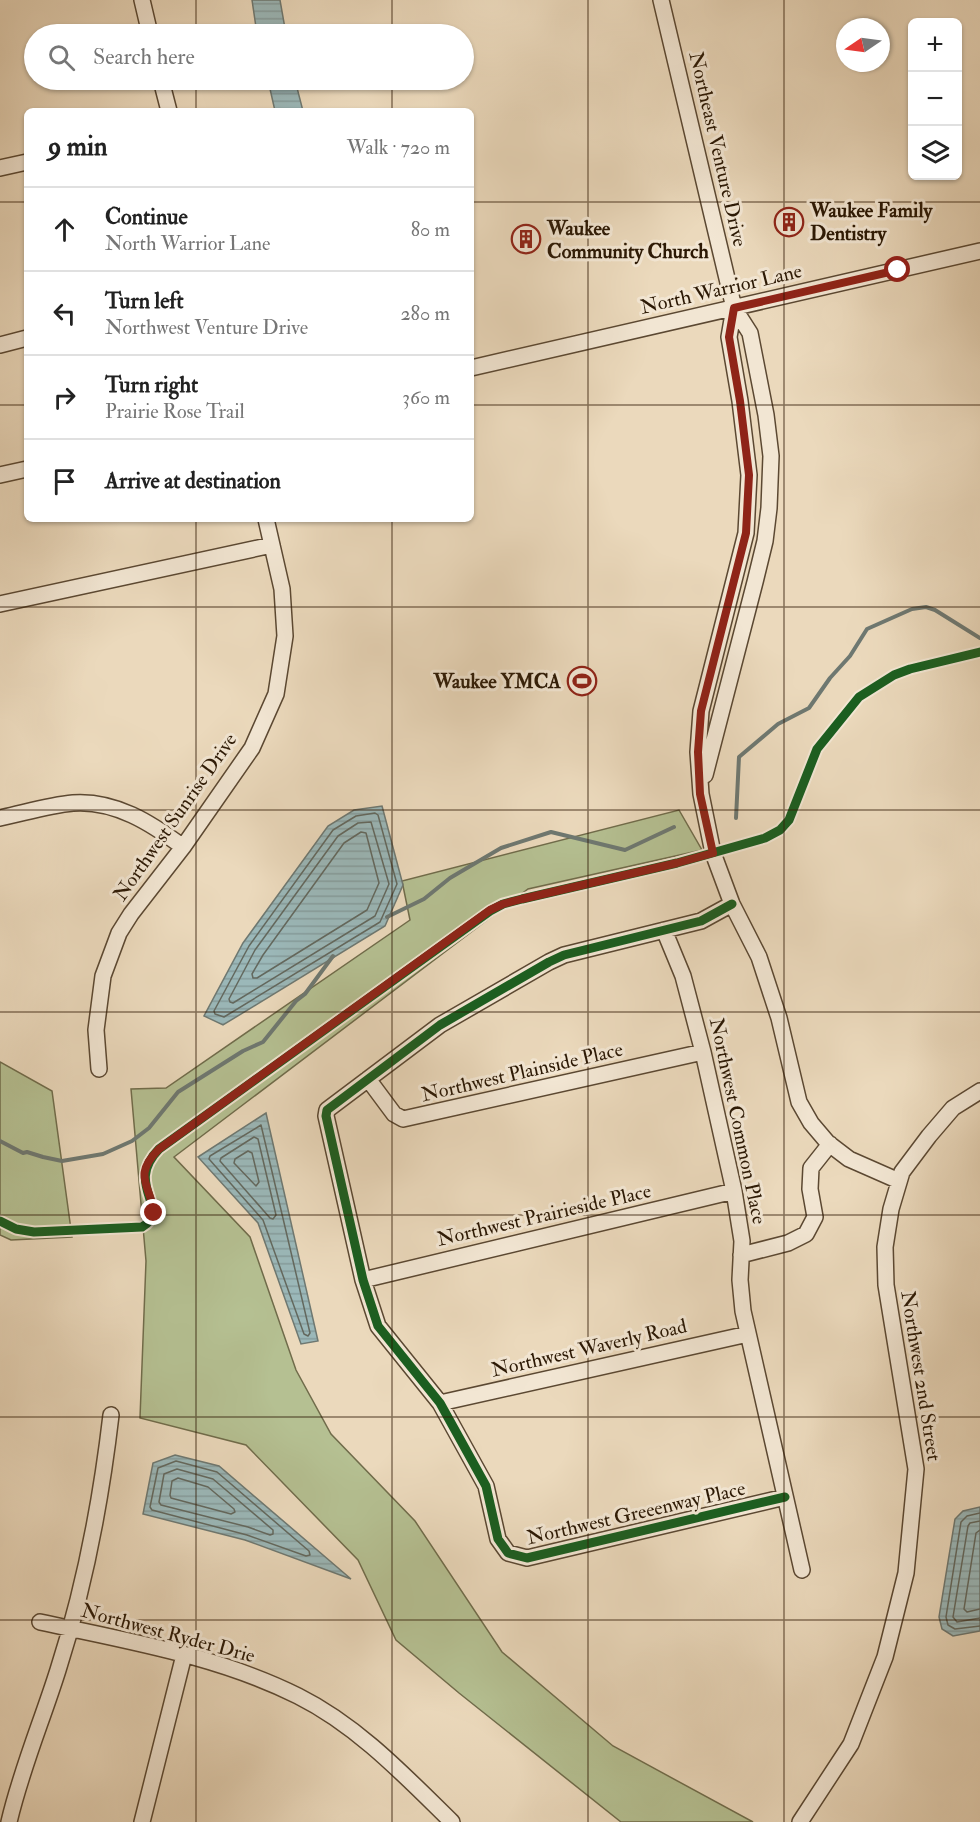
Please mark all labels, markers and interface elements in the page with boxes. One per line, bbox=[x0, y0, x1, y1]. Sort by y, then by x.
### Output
north arrow bbox=[836, 18, 890, 72]
map controls bbox=[908, 18, 962, 180]
button: + bbox=[908, 18, 962, 72]
search box bbox=[24, 24, 474, 90]
icon: search bbox=[45, 41, 78, 74]
text: Search here bbox=[93, 43, 195, 71]
street label: Northeast Venture Drive bbox=[683, 49, 753, 249]
button: − bbox=[908, 72, 962, 126]
button: layers bbox=[908, 126, 962, 180]
text: 9 min bbox=[48, 131, 107, 163]
text: Walk · 720 m bbox=[347, 135, 450, 160]
place label: Waukee Family Dentistry bbox=[809, 198, 933, 247]
text: Continue bbox=[105, 203, 188, 231]
building icon: Waukee Family Dentistry bbox=[773, 206, 805, 238]
icon: ahead bbox=[48, 213, 81, 246]
place label: Waukee Community Church bbox=[546, 216, 709, 265]
text: 80 m bbox=[411, 217, 450, 242]
building icon: Waukee Community Church bbox=[510, 223, 542, 255]
text: North Warrior Lane bbox=[105, 231, 270, 256]
route start bbox=[884, 256, 910, 282]
street label: North Warrior Lane bbox=[638, 258, 804, 320]
text: Turn left bbox=[105, 287, 184, 315]
icon: left bbox=[48, 297, 81, 330]
text: 280 m bbox=[400, 301, 450, 326]
text: Northwest Venture Drive bbox=[105, 315, 308, 340]
text: Turn right bbox=[105, 371, 198, 399]
icon: right bbox=[48, 381, 81, 414]
text: 360 m bbox=[402, 385, 450, 410]
text: Prairie Rose Trail bbox=[105, 399, 245, 424]
icon: arrive bbox=[48, 465, 81, 498]
text: Arrive at destination bbox=[105, 467, 281, 495]
sports icon: Waukee YMCA bbox=[566, 665, 598, 697]
place label: Waukee YMCA bbox=[432, 669, 561, 694]
street label: Northwest Sunrise Drive bbox=[108, 728, 242, 906]
street label: Northwest Common Place bbox=[704, 1016, 772, 1226]
street label: Northwest Plainside Place bbox=[419, 1037, 625, 1107]
street label: Northwest Prairieside Place bbox=[435, 1178, 653, 1252]
route end bbox=[140, 1199, 166, 1225]
street label: Northwest 2nd Street bbox=[895, 1289, 947, 1463]
street label: Northwest Waverly Road bbox=[489, 1313, 689, 1383]
street label: Northwest Greeenway Place bbox=[524, 1476, 748, 1550]
street label: Northwest Ryder Drie bbox=[78, 1598, 258, 1668]

